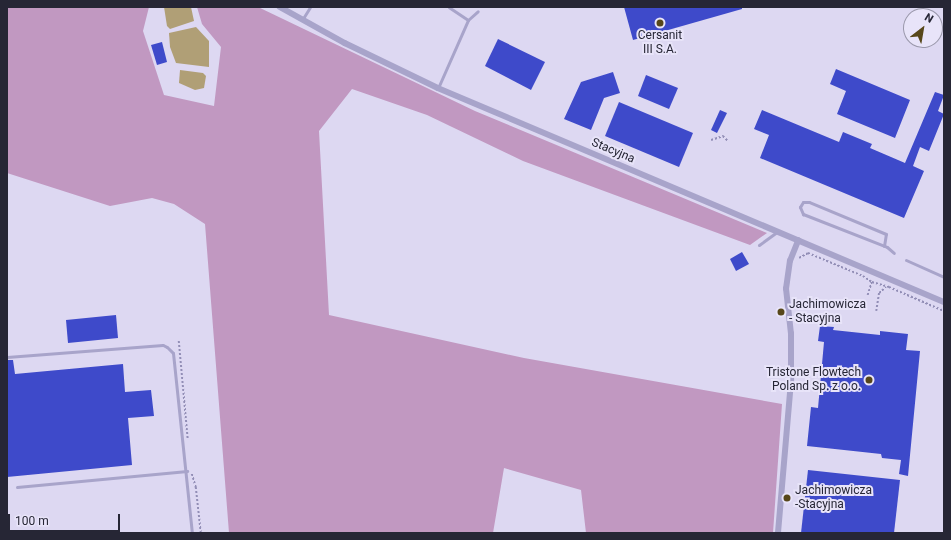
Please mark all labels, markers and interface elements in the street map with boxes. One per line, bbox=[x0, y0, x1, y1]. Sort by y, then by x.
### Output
north arrow bbox=[903, 8, 943, 48]
text: N bbox=[922, 11, 936, 26]
marker: Cersanit III S.A. bbox=[655, 18, 665, 28]
place label: Cersanit III S.A. bbox=[638, 29, 682, 57]
street label: Stacyjna bbox=[589, 135, 637, 167]
place label: Jachimowicza - Stacyjna bbox=[789, 298, 866, 326]
marker: Jachimowicza - Stacyjna bbox=[776, 307, 786, 317]
place label: Tristone Flowtech Poland Sp. z o.o. bbox=[766, 366, 861, 394]
marker: Tristone Flowtech Poland Sp. z o.o. bbox=[864, 375, 874, 385]
place label: Jachimowicza -Stacyjna bbox=[795, 484, 872, 512]
marker: Jachimowicza -Stacyjna bbox=[782, 493, 792, 503]
scale bar bbox=[10, 506, 122, 532]
text: 100 m bbox=[15, 514, 49, 528]

